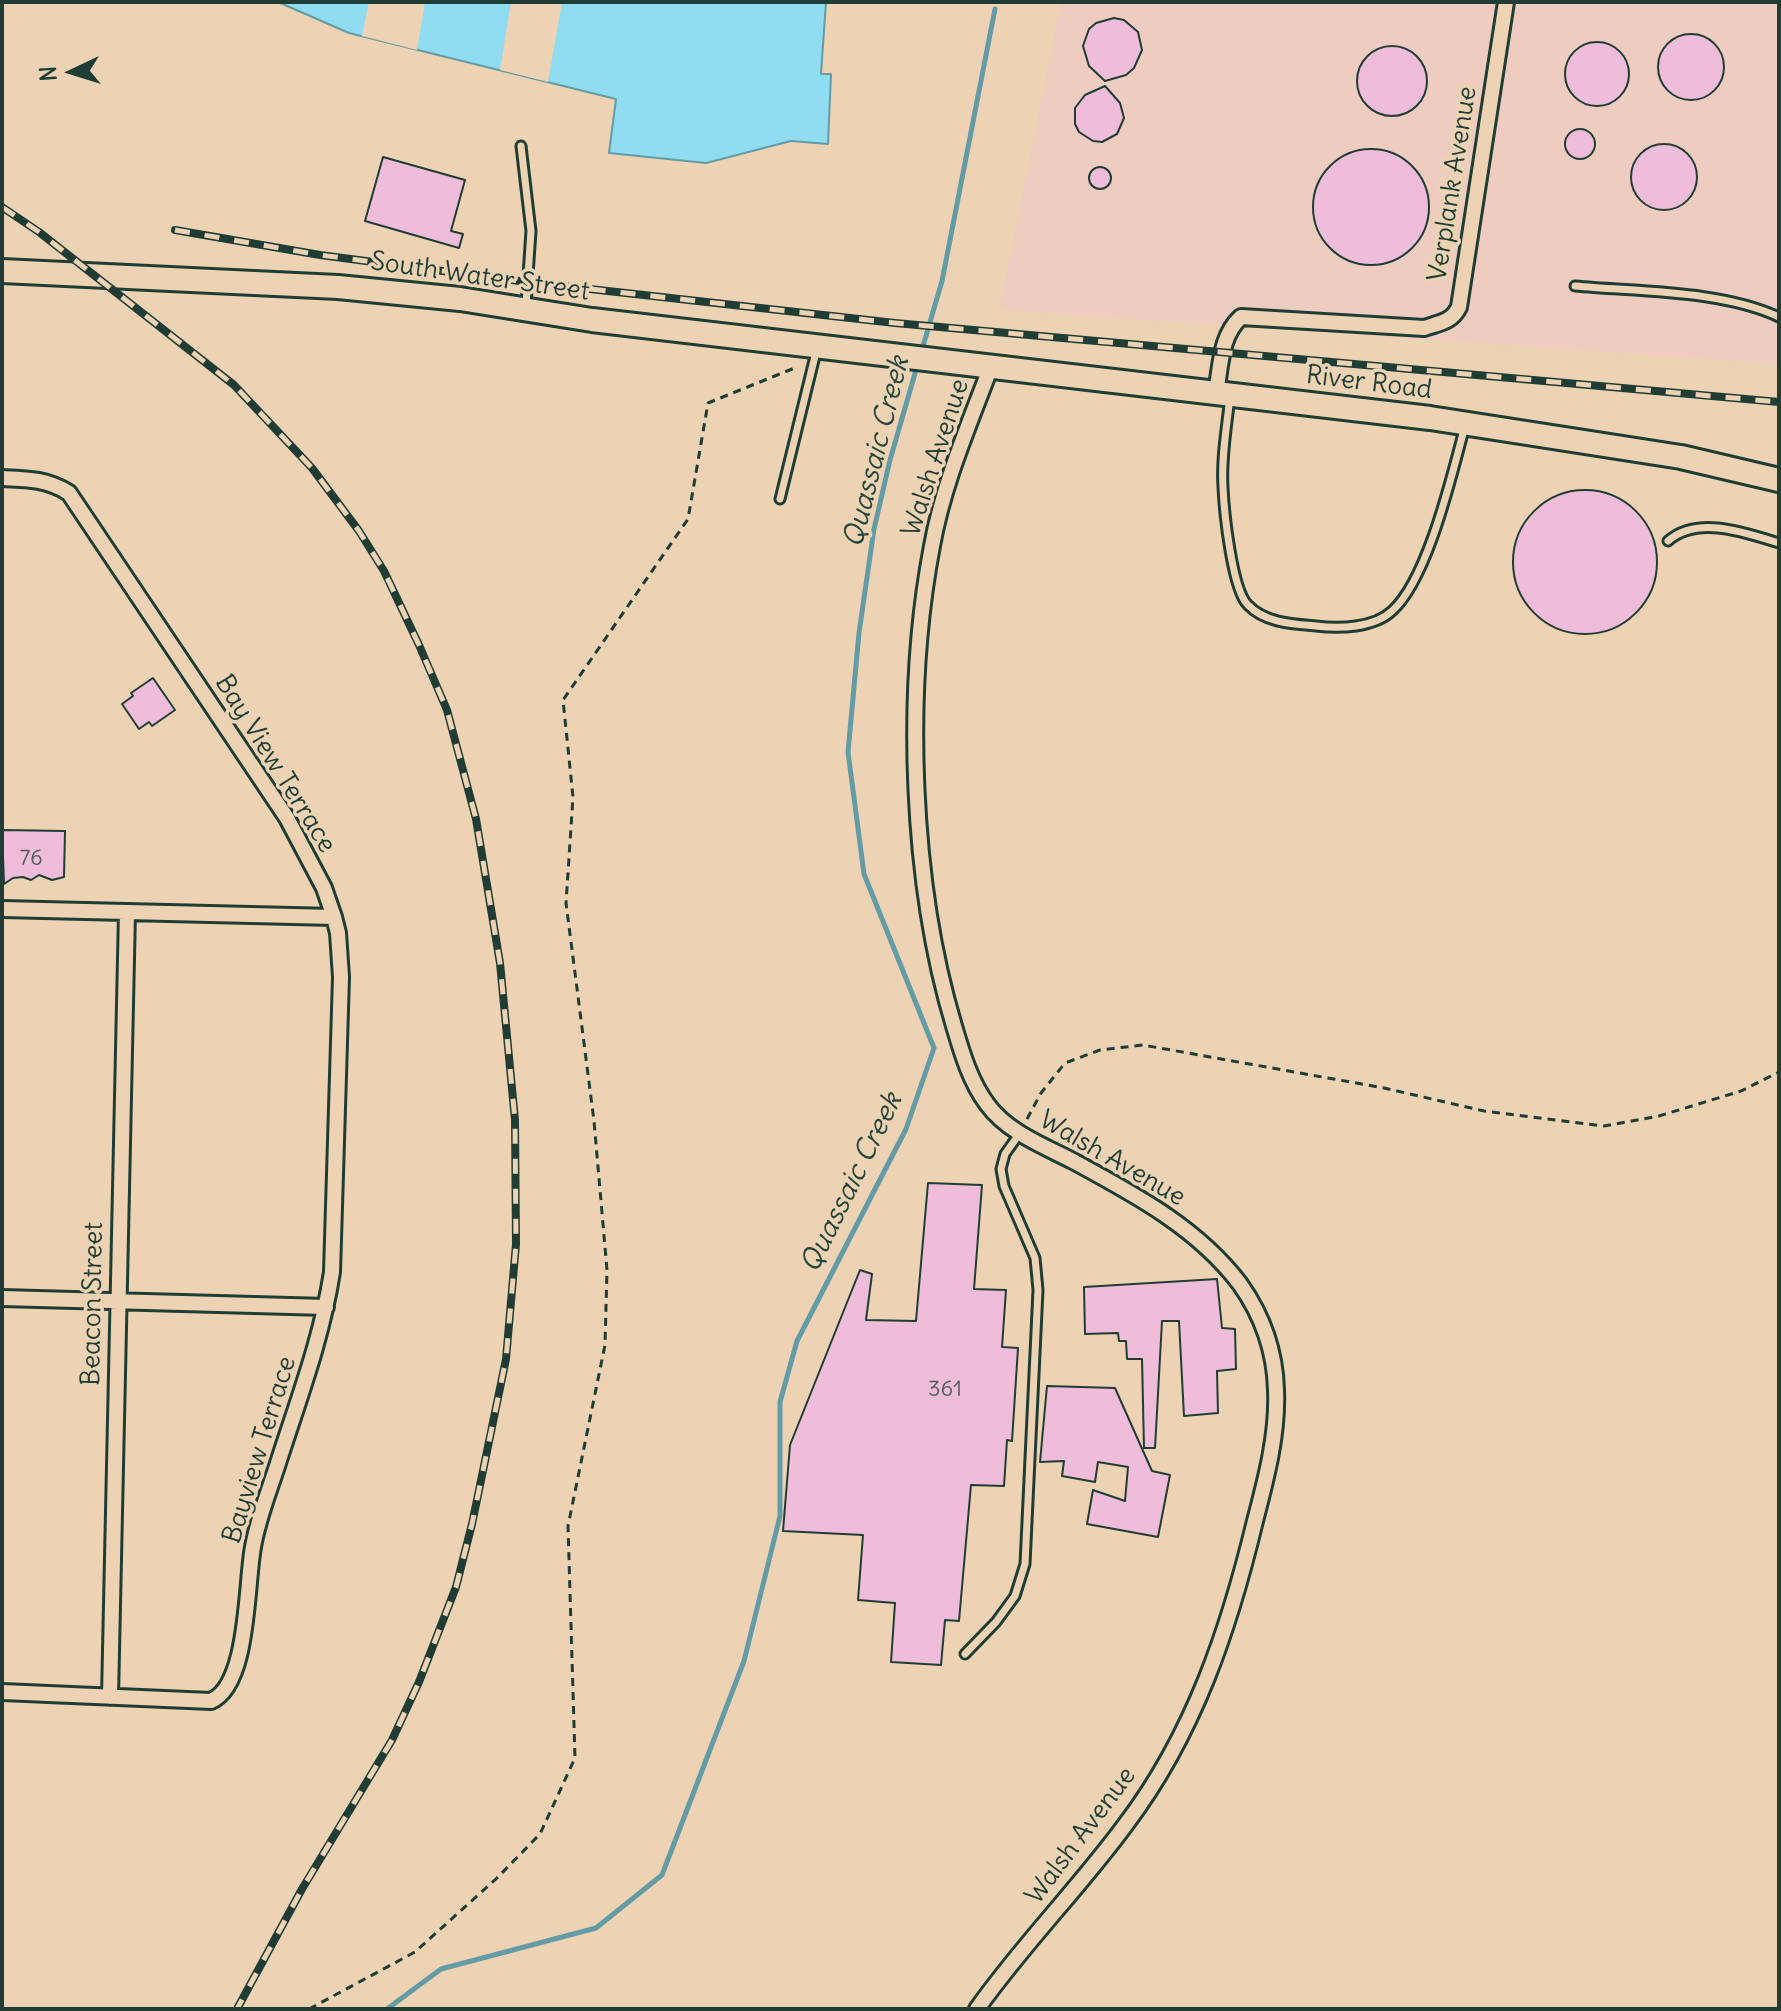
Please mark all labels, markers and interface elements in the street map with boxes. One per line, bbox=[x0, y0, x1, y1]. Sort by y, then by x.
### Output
north arrow bbox=[32, 32, 112, 112]
text: N bbox=[34, 65, 63, 82]
street label: Verplank Avenue bbox=[1422, 84, 1484, 284]
street label: South Water Street bbox=[369, 246, 591, 308]
water label: Quassaic Creek bbox=[837, 353, 917, 551]
street label: River Road bbox=[1304, 360, 1434, 406]
street label: Walsh Avenue bbox=[896, 375, 976, 541]
street label: Bay View Terrace bbox=[208, 669, 342, 859]
house number: 76 bbox=[19, 846, 43, 872]
water label: Quassaic Creek bbox=[794, 1088, 910, 1278]
street label: Walsh Avenue bbox=[1033, 1105, 1191, 1213]
street label: Beacon Street bbox=[76, 1222, 110, 1386]
street label: Bayview Terrace bbox=[217, 1353, 303, 1547]
house number: 361 bbox=[928, 1377, 962, 1403]
street label: Walsh Avenue bbox=[1019, 1761, 1143, 1911]

